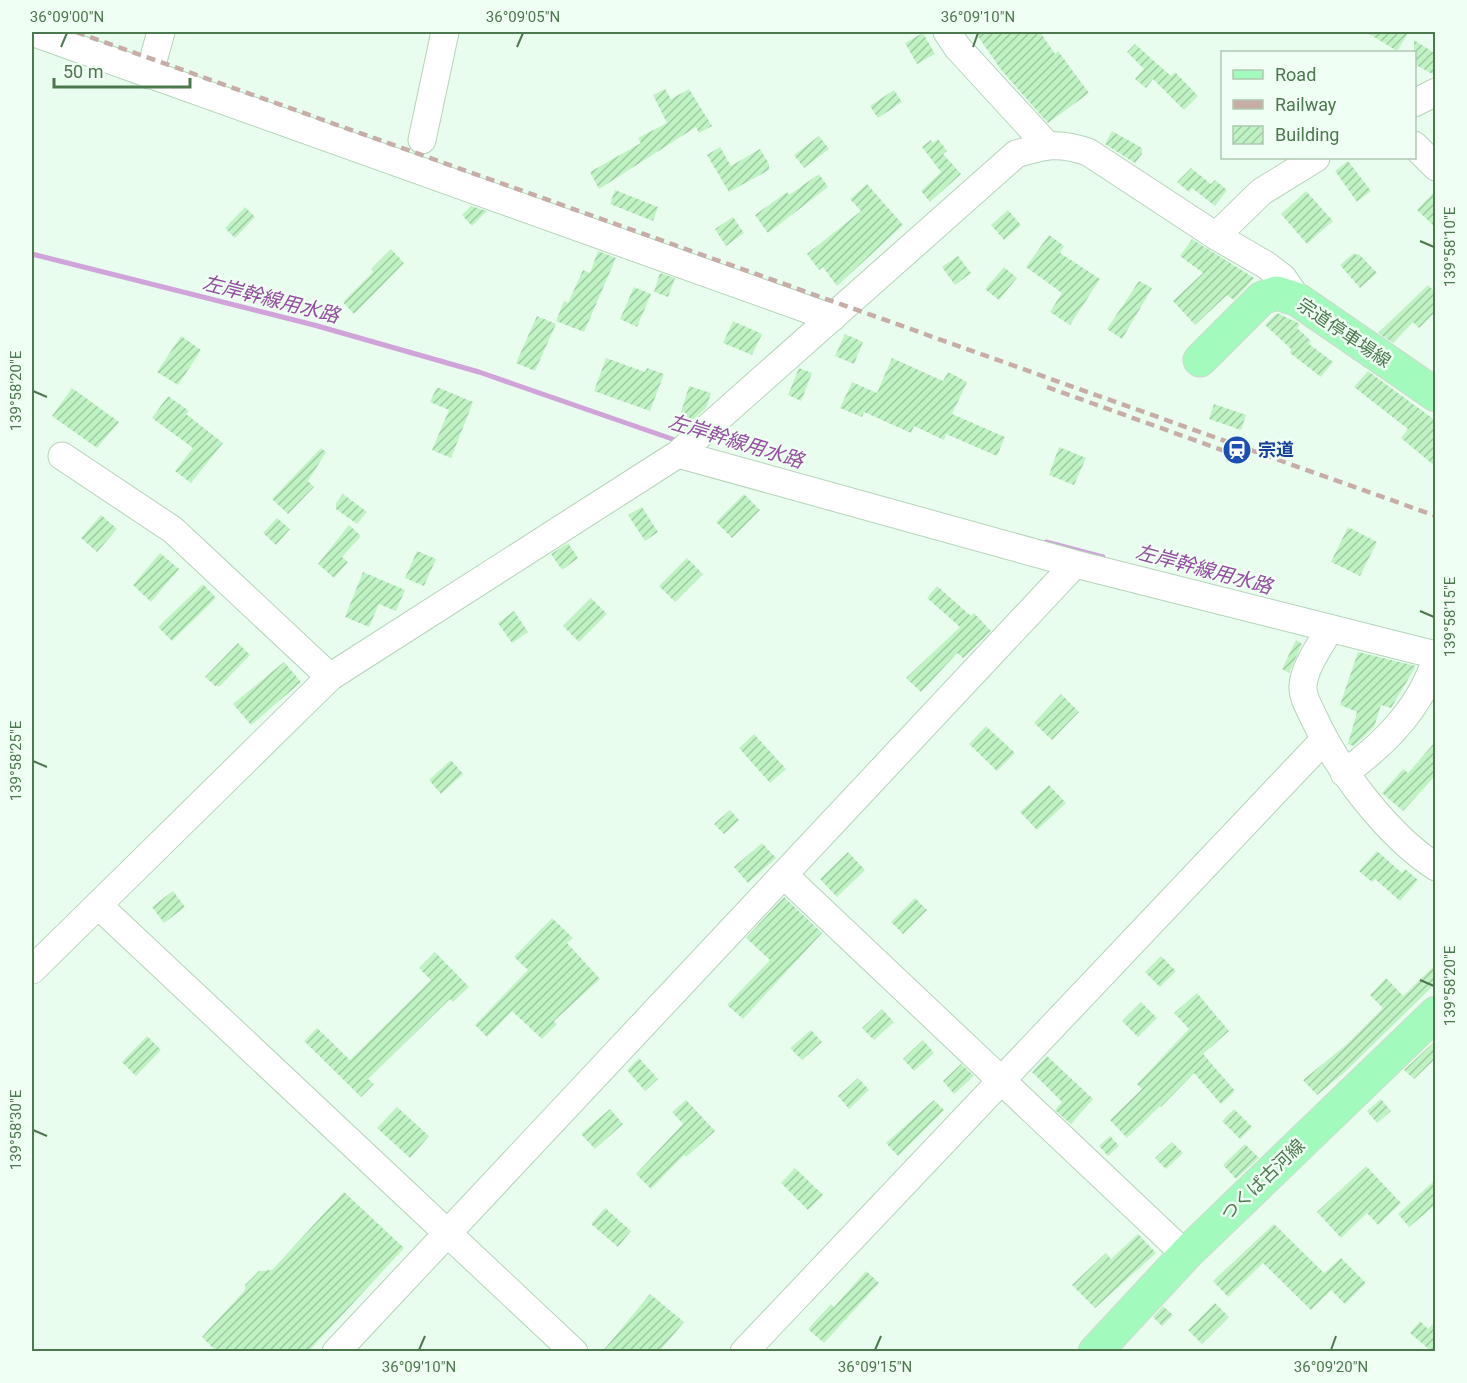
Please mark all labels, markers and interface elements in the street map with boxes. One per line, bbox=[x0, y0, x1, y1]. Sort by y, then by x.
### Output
text: 36°09'00"N bbox=[30, 8, 104, 26]
text: 36°09'05"N bbox=[486, 8, 560, 26]
text: 36°09'10"N bbox=[941, 8, 1015, 26]
scale bar bbox=[54, 51, 190, 89]
legend bbox=[1221, 51, 1416, 159]
text: 50 m bbox=[63, 61, 103, 82]
text: Road bbox=[1275, 64, 1316, 85]
text: Railway bbox=[1275, 94, 1337, 115]
text: Building bbox=[1275, 124, 1339, 145]
text: 139°58'10"E bbox=[1441, 206, 1459, 287]
water label: 左岸幹線用水路 bbox=[200, 270, 344, 328]
street label: 宗道停車場線 bbox=[1294, 294, 1395, 371]
text: 139°58'20"E bbox=[7, 350, 25, 431]
water label: 左岸幹線用水路 bbox=[666, 409, 808, 474]
station icon: 宗道 bbox=[1221, 434, 1253, 466]
place label: 宗道 bbox=[1258, 439, 1294, 460]
water label: 左岸幹線用水路 bbox=[1133, 539, 1277, 599]
text: 139°58'15"E bbox=[1441, 576, 1459, 657]
text: 139°58'25"E bbox=[7, 720, 25, 801]
text: 139°58'20"E bbox=[1441, 945, 1459, 1026]
text: 139°58'30"E bbox=[7, 1089, 25, 1170]
street label: つくば古河線 bbox=[1217, 1135, 1309, 1225]
text: 36°09'10"N bbox=[382, 1358, 456, 1376]
text: 36°09'15"N bbox=[838, 1358, 912, 1376]
text: 36°09'20"N bbox=[1294, 1358, 1368, 1376]

